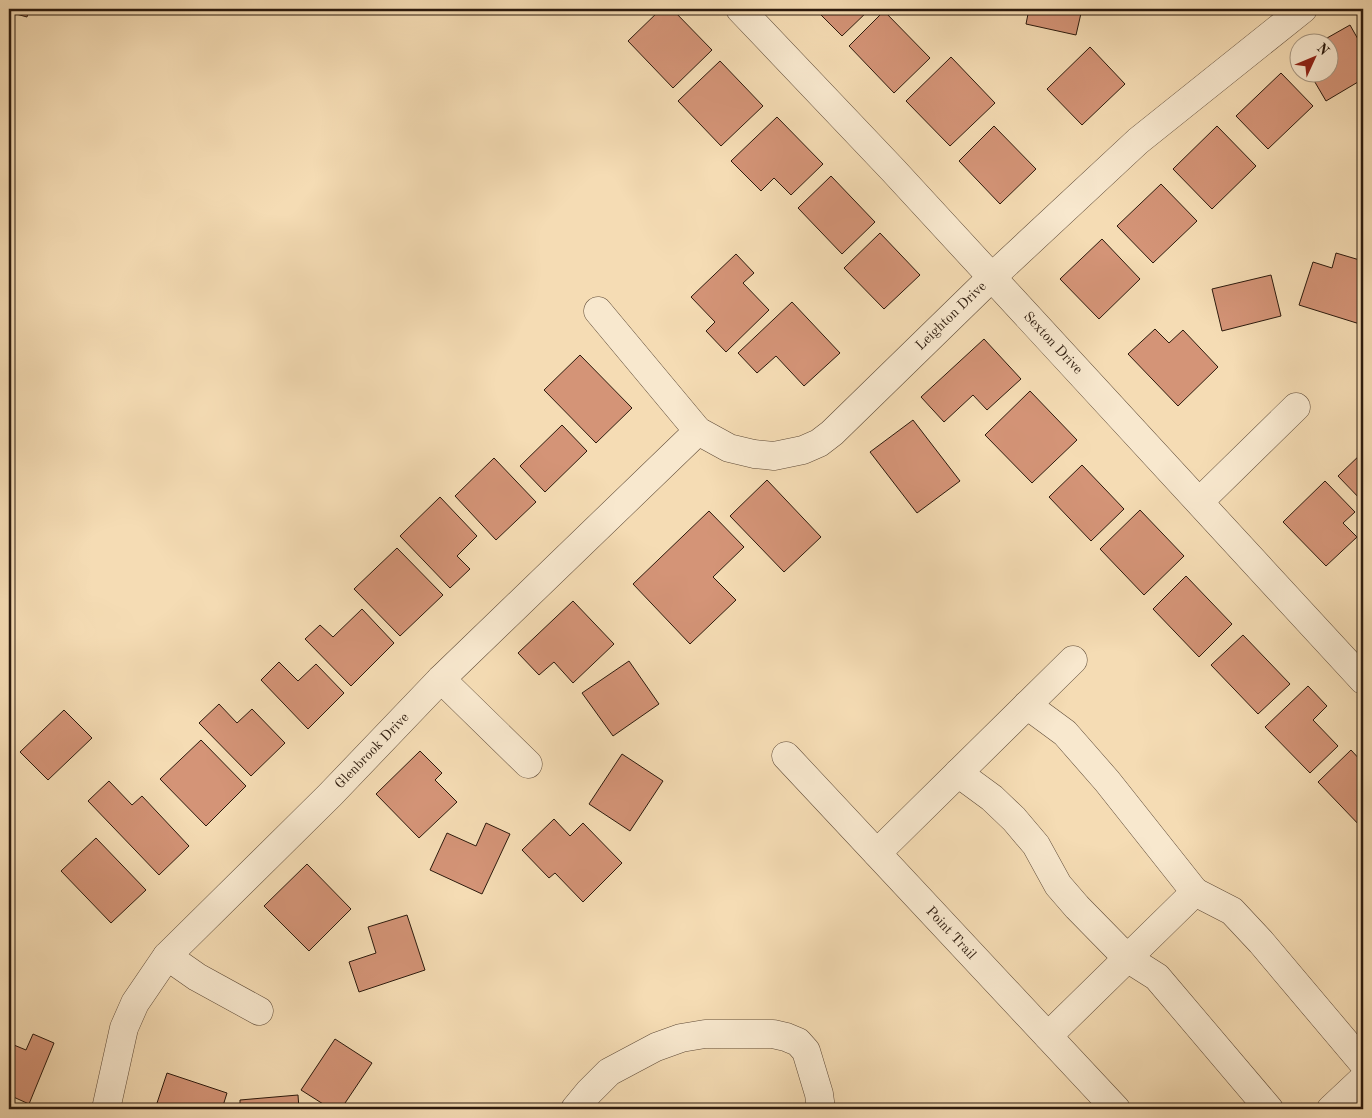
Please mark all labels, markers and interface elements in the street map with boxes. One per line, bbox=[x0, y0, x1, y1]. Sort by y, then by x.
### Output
north arrow bbox=[1290, 32, 1340, 82]
text: N bbox=[1314, 41, 1332, 59]
street label: Leighton Drive bbox=[913, 279, 989, 353]
street label: Sexton Drive bbox=[1021, 309, 1085, 377]
street label: Glenbrook Drive bbox=[332, 710, 412, 792]
street label: Point Trail bbox=[923, 904, 979, 962]

